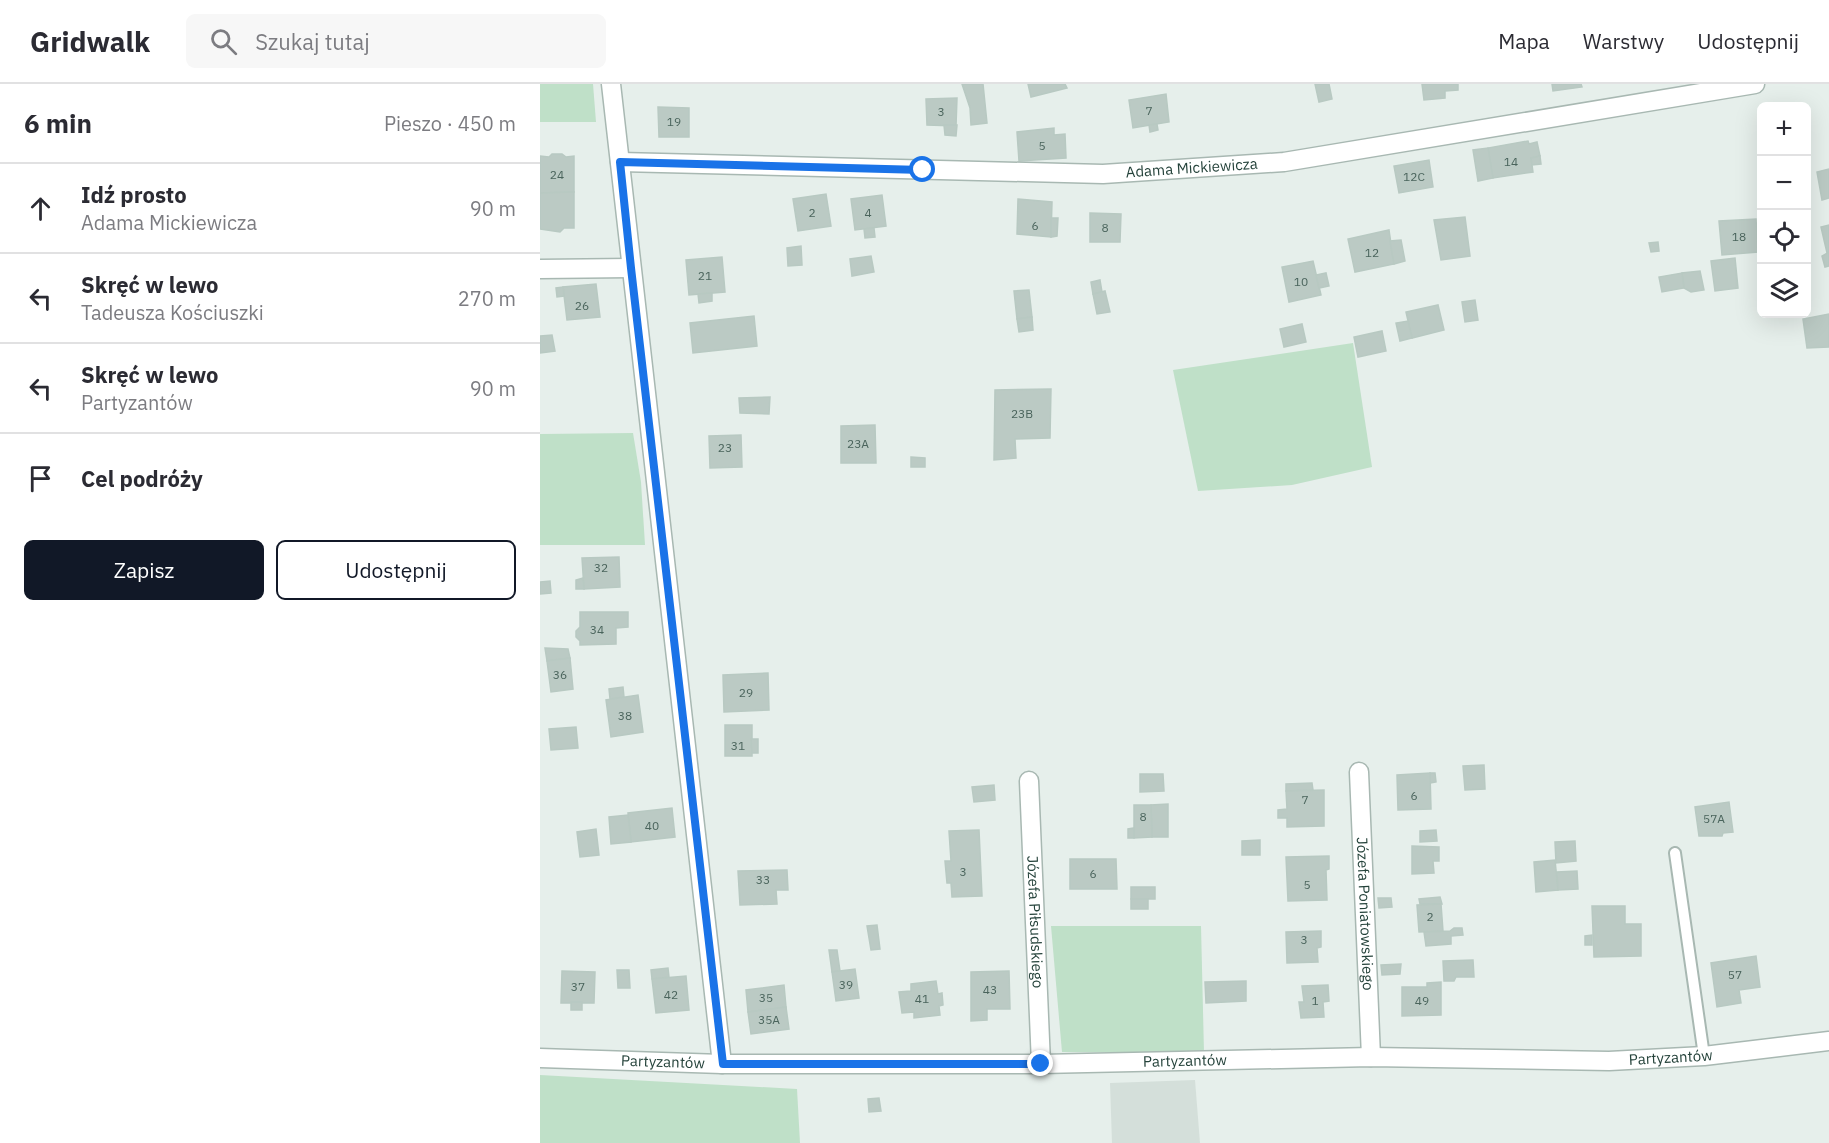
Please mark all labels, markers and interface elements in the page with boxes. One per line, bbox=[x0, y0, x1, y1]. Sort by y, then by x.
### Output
search box bbox=[186, 14, 606, 68]
text: Gridwalk bbox=[30, 23, 150, 60]
icon: search bbox=[207, 25, 240, 58]
text: Szukaj tutaj bbox=[255, 27, 370, 56]
text: Mapa bbox=[1498, 27, 1550, 55]
text: Warstwy bbox=[1583, 27, 1664, 55]
text: Udostępnij bbox=[1697, 27, 1799, 55]
map controls bbox=[1757, 102, 1811, 318]
button: + bbox=[1757, 102, 1811, 156]
house number: 7 bbox=[1145, 103, 1153, 118]
house number: 3 bbox=[937, 104, 945, 119]
text: 6 min bbox=[24, 106, 92, 140]
text: Pieszo · 450 m bbox=[384, 110, 516, 137]
house number: 19 bbox=[667, 114, 681, 129]
house number: 5 bbox=[1038, 138, 1046, 153]
street label: Adama Mickiewicza bbox=[1125, 154, 1258, 181]
house number: 14 bbox=[1504, 154, 1518, 169]
route start bbox=[909, 156, 935, 182]
button: − bbox=[1757, 156, 1811, 210]
house number: 24 bbox=[550, 167, 564, 182]
house number: 12C bbox=[1403, 169, 1425, 184]
text: Idź prosto bbox=[81, 180, 187, 209]
icon: ahead bbox=[24, 192, 57, 225]
text: 90 m bbox=[470, 195, 516, 222]
house number: 2 bbox=[808, 205, 816, 220]
house number: 4 bbox=[864, 205, 872, 220]
text: Adama Mickiewicza bbox=[81, 209, 257, 236]
button: locate bbox=[1757, 210, 1811, 264]
house number: 6 bbox=[1031, 218, 1039, 233]
house number: 8 bbox=[1101, 220, 1109, 235]
house number: 18 bbox=[1732, 229, 1746, 244]
house number: 12 bbox=[1365, 245, 1379, 260]
button: layers bbox=[1757, 264, 1811, 318]
house number: 21 bbox=[698, 268, 712, 283]
text: Skręć w lewo bbox=[81, 270, 218, 299]
house number: 10 bbox=[1294, 274, 1308, 289]
icon: left bbox=[24, 282, 57, 315]
text: 270 m bbox=[458, 285, 516, 312]
house number: 26 bbox=[575, 298, 589, 313]
text: Tadeusza Kościuszki bbox=[81, 299, 264, 326]
text: Skręć w lewo bbox=[81, 360, 218, 389]
icon: left bbox=[24, 372, 57, 405]
text: 90 m bbox=[470, 375, 516, 402]
text: Partyzantów bbox=[81, 389, 193, 416]
house number: 23B bbox=[1011, 406, 1033, 421]
house number: 23A bbox=[847, 436, 869, 451]
house number: 23 bbox=[718, 440, 732, 455]
icon: arrive bbox=[24, 462, 57, 495]
text: Cel podróży bbox=[81, 464, 203, 493]
button: Zapisz bbox=[24, 540, 264, 600]
button: Udostępnij bbox=[276, 540, 516, 600]
house number: 32 bbox=[594, 560, 608, 575]
house number: 34 bbox=[590, 622, 604, 637]
house number: 36 bbox=[553, 667, 567, 682]
house number: 29 bbox=[739, 685, 753, 700]
house number: 38 bbox=[618, 708, 632, 723]
house number: 31 bbox=[731, 738, 745, 753]
house number: 6 bbox=[1410, 788, 1418, 803]
house number: 7 bbox=[1301, 792, 1309, 807]
house number: 8 bbox=[1139, 809, 1147, 824]
house number: 57A bbox=[1703, 811, 1725, 826]
house number: 40 bbox=[645, 818, 659, 833]
street label: Józefa Poniatowskiego bbox=[1353, 837, 1378, 991]
street label: Józefa Piłsudskiego bbox=[1023, 855, 1048, 988]
house number: 3 bbox=[959, 864, 967, 879]
house number: 6 bbox=[1089, 866, 1097, 881]
house number: 33 bbox=[756, 872, 770, 887]
house number: 5 bbox=[1303, 877, 1311, 892]
house number: 2 bbox=[1426, 909, 1434, 924]
house number: 3 bbox=[1300, 932, 1308, 947]
house number: 57 bbox=[1728, 967, 1742, 982]
house number: 39 bbox=[839, 977, 853, 992]
house number: 37 bbox=[571, 979, 585, 994]
house number: 43 bbox=[983, 982, 997, 997]
house number: 42 bbox=[664, 987, 678, 1002]
house number: 35 bbox=[759, 990, 773, 1005]
house number: 41 bbox=[915, 991, 929, 1006]
house number: 1 bbox=[1311, 993, 1319, 1008]
house number: 49 bbox=[1415, 993, 1429, 1008]
house number: 35A bbox=[758, 1012, 780, 1027]
street label: Partyzantów bbox=[1628, 1045, 1714, 1069]
route end bbox=[1027, 1050, 1053, 1076]
street label: Partyzantów bbox=[1143, 1050, 1227, 1071]
street label: Partyzantów bbox=[621, 1051, 706, 1072]

